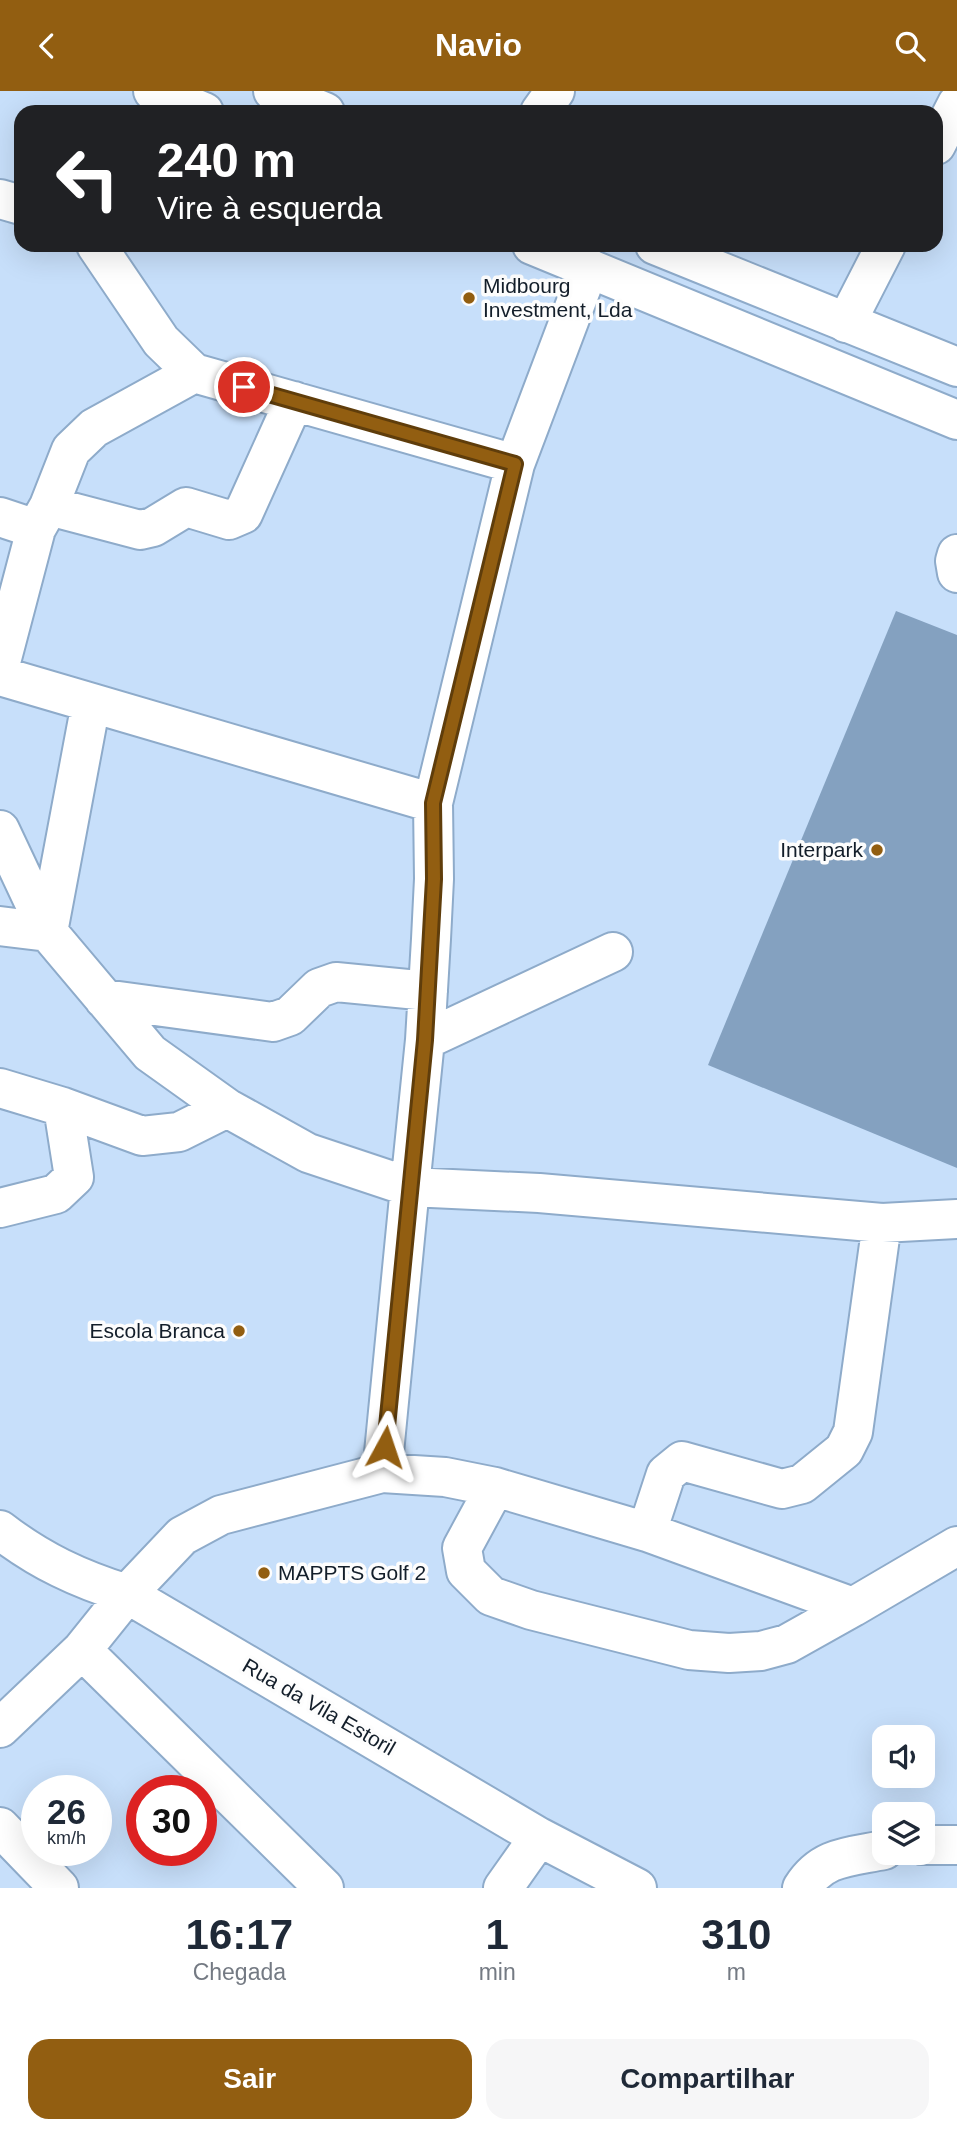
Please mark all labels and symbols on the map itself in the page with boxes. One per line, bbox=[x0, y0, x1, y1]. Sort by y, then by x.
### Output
place label: Midbourg Investment, Lda bbox=[483, 274, 633, 321]
marker: Midbourg Investment, Lda bbox=[461, 290, 477, 306]
pin bbox=[214, 357, 274, 417]
place label: Interpark bbox=[780, 838, 863, 861]
marker: Interpark bbox=[869, 842, 885, 858]
place label: Escola Branca bbox=[90, 1319, 225, 1342]
marker: Escola Branca bbox=[231, 1323, 247, 1339]
position arrow bbox=[348, 1410, 422, 1484]
place label: MAPPTS Golf 2 bbox=[278, 1561, 426, 1584]
marker: MAPPTS Golf 2 bbox=[256, 1565, 272, 1581]
street label: Rua da Vila Estoril bbox=[239, 1654, 400, 1760]
speed limit sign: 30 bbox=[126, 1775, 217, 1866]

